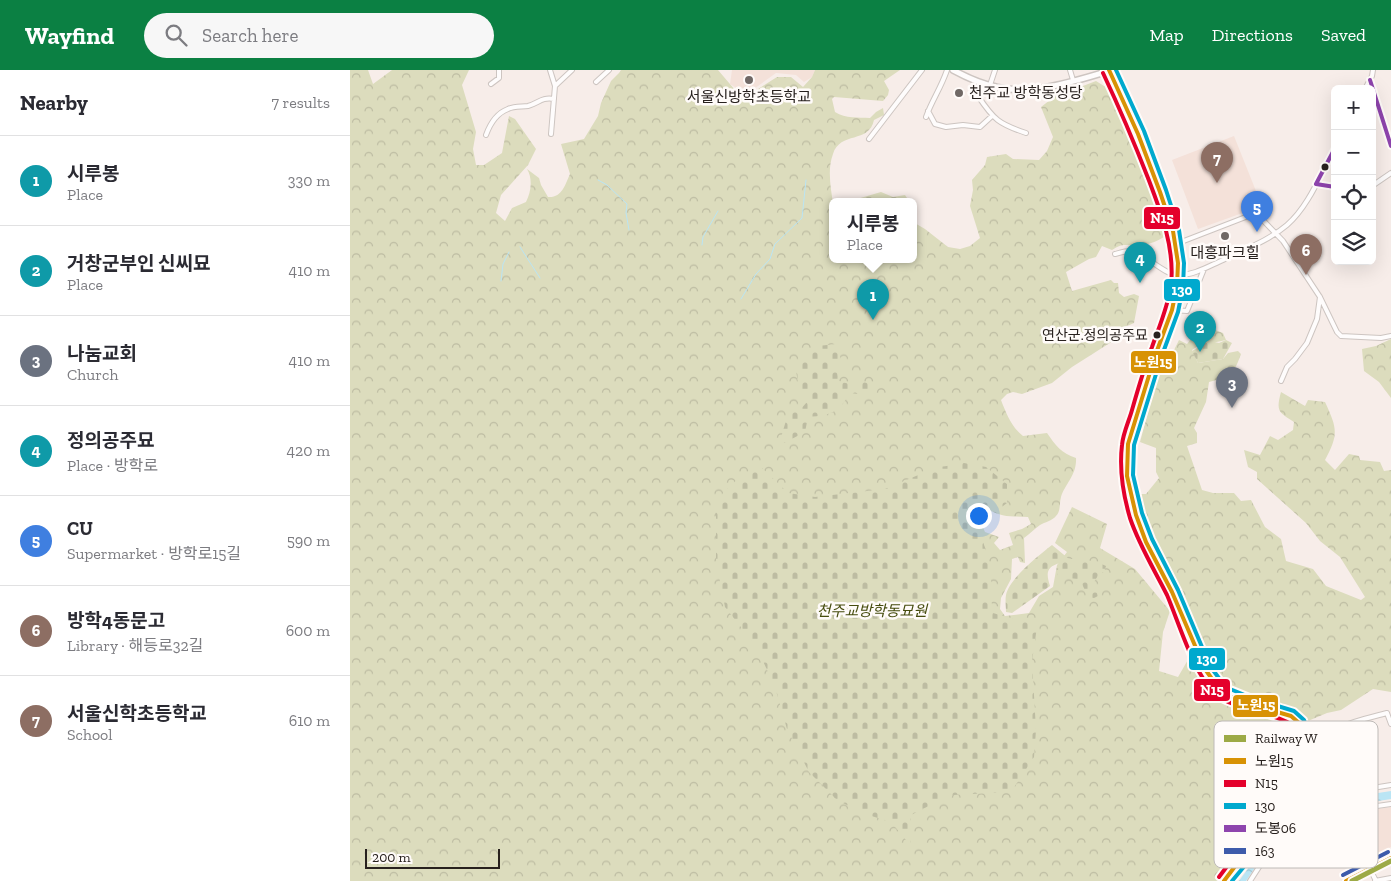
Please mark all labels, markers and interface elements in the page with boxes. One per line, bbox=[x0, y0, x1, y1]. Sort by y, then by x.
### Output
search box bbox=[144, 13, 494, 58]
text: Wayfind bbox=[25, 21, 114, 50]
icon: search bbox=[162, 21, 190, 49]
text: Search here bbox=[202, 24, 298, 47]
text: Map bbox=[1149, 24, 1184, 46]
text: Directions bbox=[1212, 24, 1293, 46]
text: Saved bbox=[1321, 24, 1366, 46]
marker: 서울신방학초등학교 bbox=[743, 74, 755, 86]
place label: 천주교 방학동성당 bbox=[969, 84, 1083, 102]
map controls bbox=[1331, 85, 1376, 265]
button: + bbox=[1331, 85, 1376, 130]
marker: 천주교 방학동성당 bbox=[953, 87, 965, 99]
place label: 서울신방학초등학교 bbox=[687, 88, 811, 106]
text: Nearby bbox=[20, 90, 88, 115]
text: 7 results bbox=[271, 93, 330, 112]
button: − bbox=[1331, 130, 1376, 175]
pin: 7 bbox=[1201, 142, 1233, 183]
text: 시루봉 bbox=[67, 162, 119, 185]
unlabelled marker bbox=[1320, 162, 1330, 172]
text: 1 bbox=[33, 171, 39, 190]
text: 330 m bbox=[288, 171, 330, 190]
button: locate bbox=[1331, 175, 1376, 220]
text: Place bbox=[67, 185, 103, 204]
pin: 5 bbox=[1241, 191, 1273, 232]
popup bbox=[829, 198, 917, 263]
line badge: N15 bbox=[1143, 206, 1181, 230]
text: N15 bbox=[1150, 210, 1174, 227]
text: 시루봉 bbox=[847, 212, 899, 235]
button: layers bbox=[1331, 220, 1376, 265]
marker: 대흥파크힐 bbox=[1219, 230, 1231, 242]
pin: 6 bbox=[1290, 234, 1322, 275]
text: Place bbox=[847, 235, 883, 254]
pin: 4 bbox=[1124, 242, 1156, 283]
place label: 대흥파크힐 bbox=[1190, 244, 1260, 262]
text: 거창군부인 신씨묘 bbox=[67, 252, 210, 275]
text: 2 bbox=[32, 261, 40, 280]
text: 410 m bbox=[289, 261, 330, 280]
text: Place bbox=[67, 275, 103, 294]
line badge: 130 bbox=[1163, 278, 1201, 302]
pin: 1 bbox=[857, 279, 889, 320]
text: 130 bbox=[1171, 282, 1193, 299]
pin: 2 bbox=[1184, 311, 1216, 352]
place label: 연산군.정의공주묘 bbox=[1042, 327, 1148, 344]
marker: 연산군.정의공주묘 bbox=[1152, 330, 1162, 340]
text: 나눔교회 bbox=[67, 342, 137, 365]
line badge: 노원15 bbox=[1130, 350, 1177, 374]
text: 3 bbox=[32, 351, 40, 370]
text: 410 m bbox=[289, 351, 330, 370]
text: 노원15 bbox=[1134, 354, 1172, 371]
text: Church bbox=[67, 365, 118, 384]
pin: 3 bbox=[1216, 367, 1248, 408]
text: 정의공주묘 bbox=[67, 429, 154, 452]
text: 4 bbox=[31, 441, 41, 460]
text: 420 m bbox=[286, 441, 330, 460]
text: Place · 방학로 bbox=[67, 456, 158, 475]
your location bbox=[966, 503, 992, 529]
text: CU bbox=[67, 517, 93, 540]
text: 5 bbox=[32, 531, 40, 550]
text: 590 m bbox=[287, 531, 330, 550]
text: Supermarket · 방학로15길 bbox=[67, 544, 241, 563]
park label: 천주교방학동묘원 bbox=[817, 602, 928, 620]
text: 방학4동문고 bbox=[67, 609, 165, 632]
text: 6 bbox=[32, 621, 40, 640]
text: 600 m bbox=[286, 621, 330, 640]
text: Library · 해등로32길 bbox=[67, 636, 203, 655]
line badge: 130 bbox=[1188, 647, 1226, 671]
text: 130 bbox=[1196, 651, 1218, 668]
line badge: N15 bbox=[1193, 678, 1231, 702]
text: N15 bbox=[1200, 682, 1224, 699]
line badge: 노원15 bbox=[1232, 694, 1279, 718]
text: 노원15 bbox=[1237, 697, 1275, 714]
text: 서울신학초등학교 bbox=[67, 702, 207, 725]
text: 7 bbox=[32, 711, 40, 730]
text: 610 m bbox=[289, 711, 330, 730]
legend bbox=[1214, 721, 1378, 868]
text: School bbox=[67, 725, 113, 744]
text: Railway W bbox=[1255, 730, 1318, 747]
text: 노원15 bbox=[1255, 753, 1293, 770]
text: N15 bbox=[1255, 775, 1278, 792]
text: 130 bbox=[1255, 798, 1275, 815]
text: 도봉06 bbox=[1255, 820, 1296, 837]
text: 163 bbox=[1255, 843, 1275, 860]
scale bar bbox=[365, 846, 500, 869]
text: 200 m bbox=[372, 849, 411, 866]

